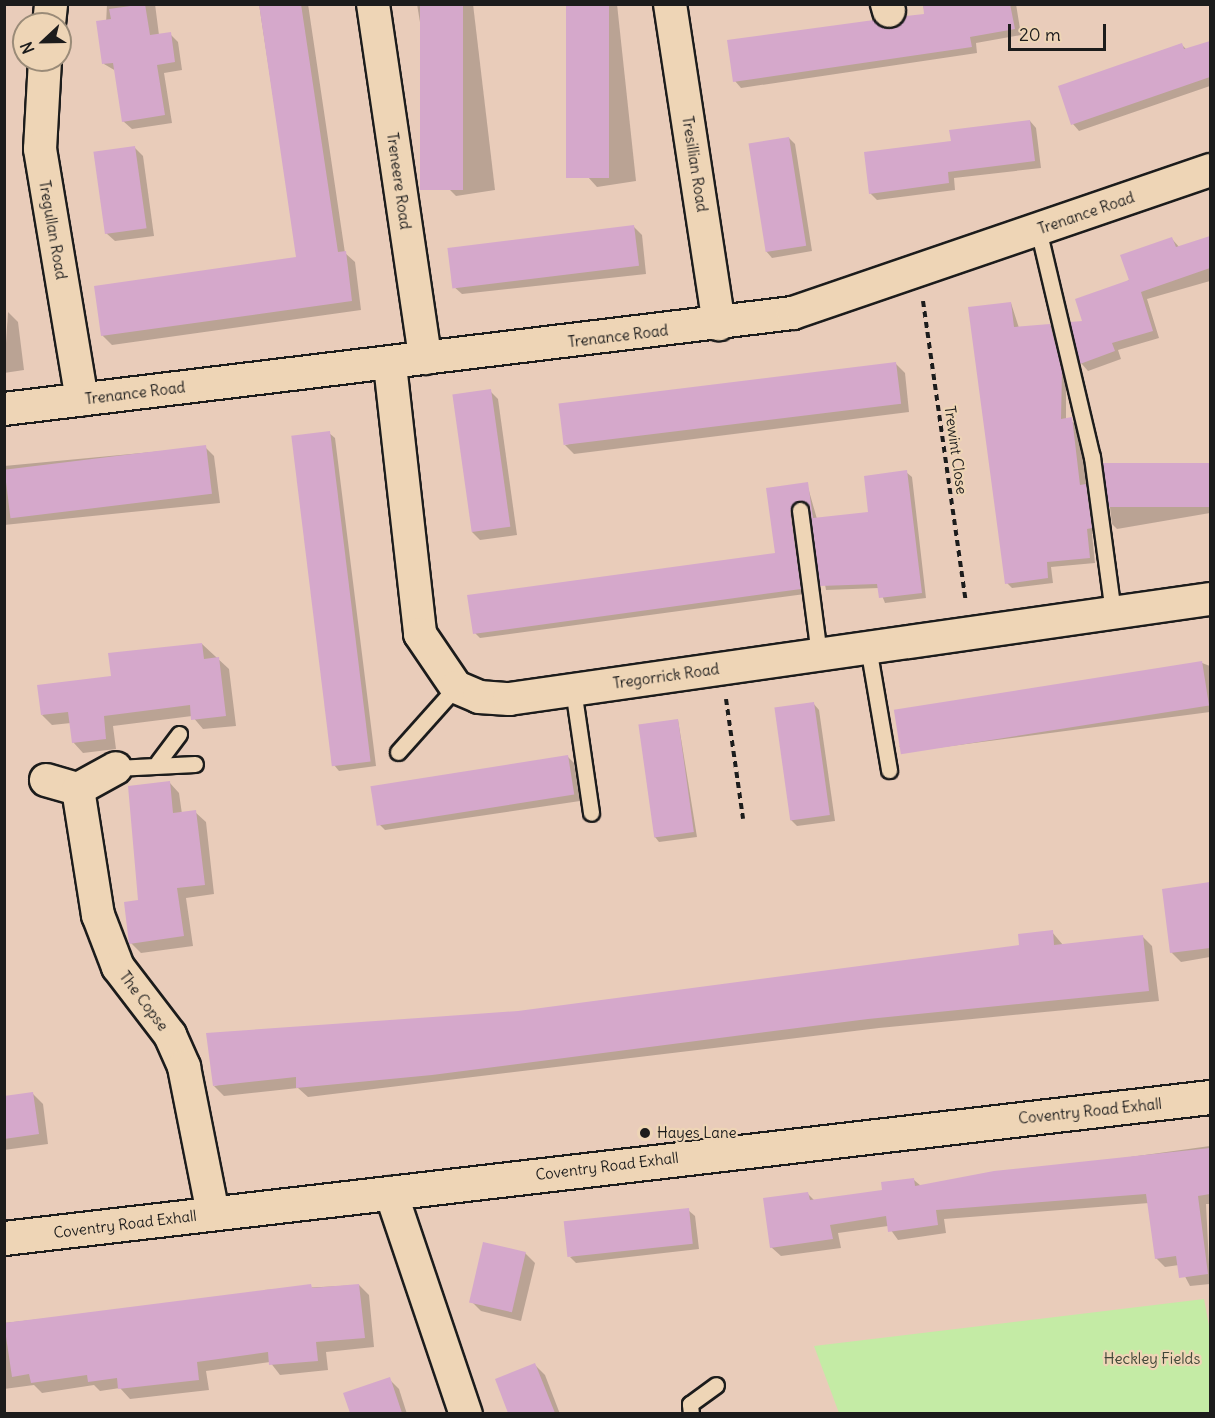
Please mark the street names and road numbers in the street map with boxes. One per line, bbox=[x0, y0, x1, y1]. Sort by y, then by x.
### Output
street label: Tresillian Road bbox=[679, 115, 711, 213]
street label: Treneere Road bbox=[383, 131, 415, 231]
street label: Tregullan Road bbox=[35, 179, 71, 281]
street label: Trenance Road bbox=[1035, 188, 1137, 238]
street label: Trenance Road bbox=[567, 321, 669, 351]
street label: Trenance Road bbox=[84, 378, 186, 408]
street label: Trewint Close bbox=[941, 404, 971, 496]
street label: Tregorrick Road bbox=[612, 660, 720, 692]
street label: The Copse bbox=[116, 968, 172, 1034]
street label: Coventry Road Exhall bbox=[1017, 1095, 1163, 1127]
street label: Coventry Road Exhall bbox=[534, 1148, 680, 1184]
street label: Coventry Road Exhall bbox=[52, 1206, 198, 1242]

